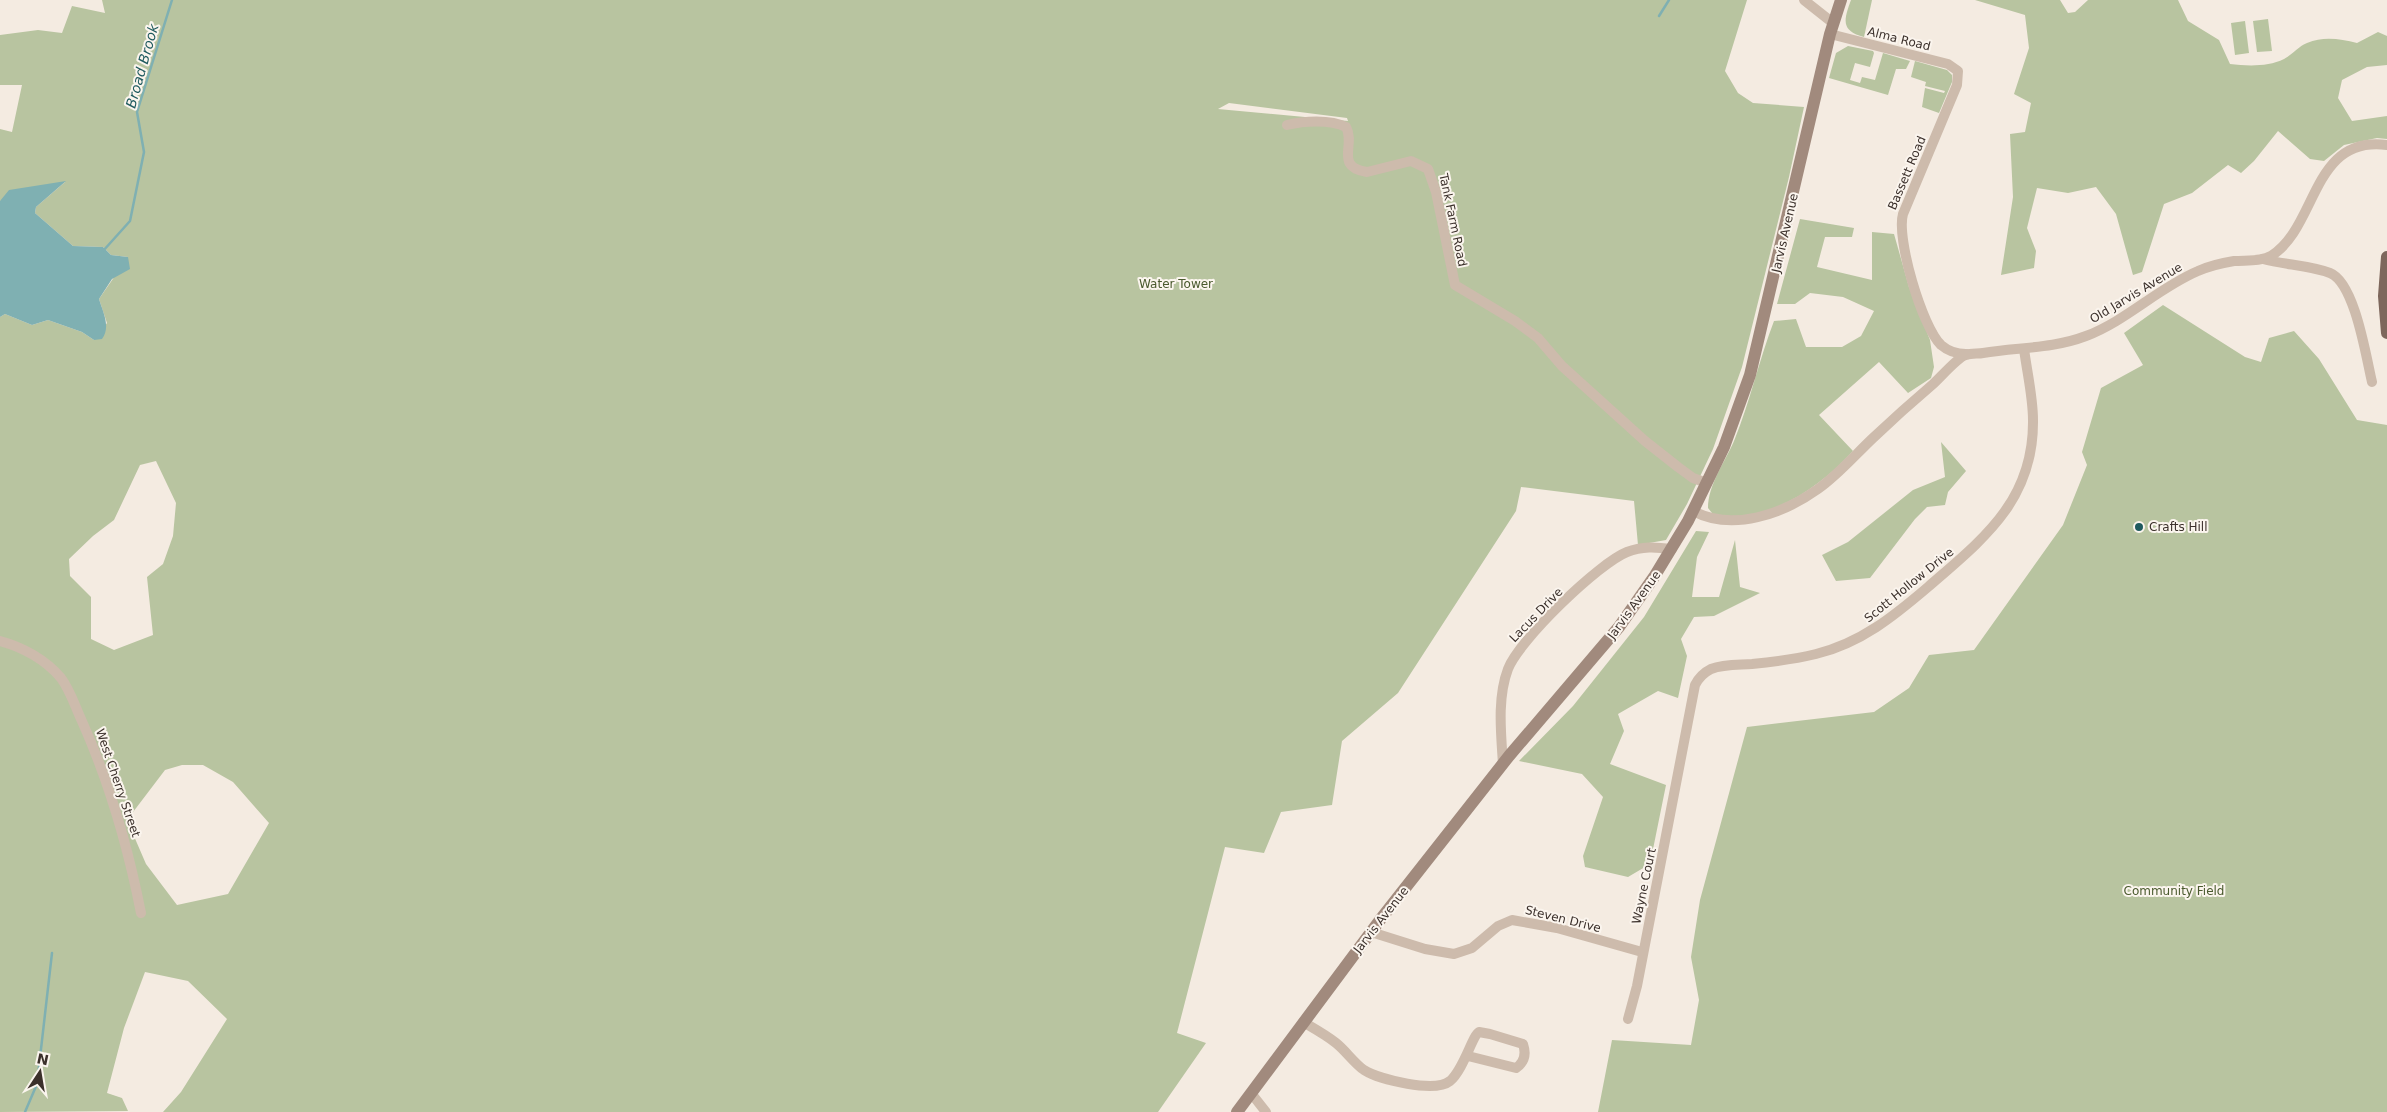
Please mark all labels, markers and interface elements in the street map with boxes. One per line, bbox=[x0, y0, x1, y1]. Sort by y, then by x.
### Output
water label: Broad Brook bbox=[122, 21, 162, 110]
street label: Alma Road bbox=[1866, 24, 1932, 54]
street label: Bassett Road bbox=[1885, 134, 1929, 212]
street label: Tank Farm Road bbox=[1436, 171, 1470, 268]
street label: Jarvis Avenue bbox=[1769, 192, 1801, 275]
street label: Old Jarvis Avenue bbox=[2087, 260, 2185, 326]
park label: Water Tower bbox=[1139, 277, 1213, 291]
place label: Crafts Hill bbox=[2149, 520, 2207, 534]
marker: Crafts Hill bbox=[2133, 521, 2145, 533]
street label: Scott Hollow Drive bbox=[1862, 545, 1956, 625]
street label: Jarvis Avenue bbox=[1604, 568, 1663, 643]
street label: Lacus Drive bbox=[1507, 585, 1565, 645]
street label: West Cherry Street bbox=[93, 727, 143, 839]
street label: Wayne Court bbox=[1629, 846, 1659, 925]
street label: Jarvis Avenue bbox=[1350, 884, 1411, 957]
park label: Community Field bbox=[2124, 884, 2224, 898]
street label: Steven Drive bbox=[1524, 903, 1602, 935]
north arrow bbox=[15, 1047, 65, 1097]
text: N bbox=[35, 1050, 50, 1068]

